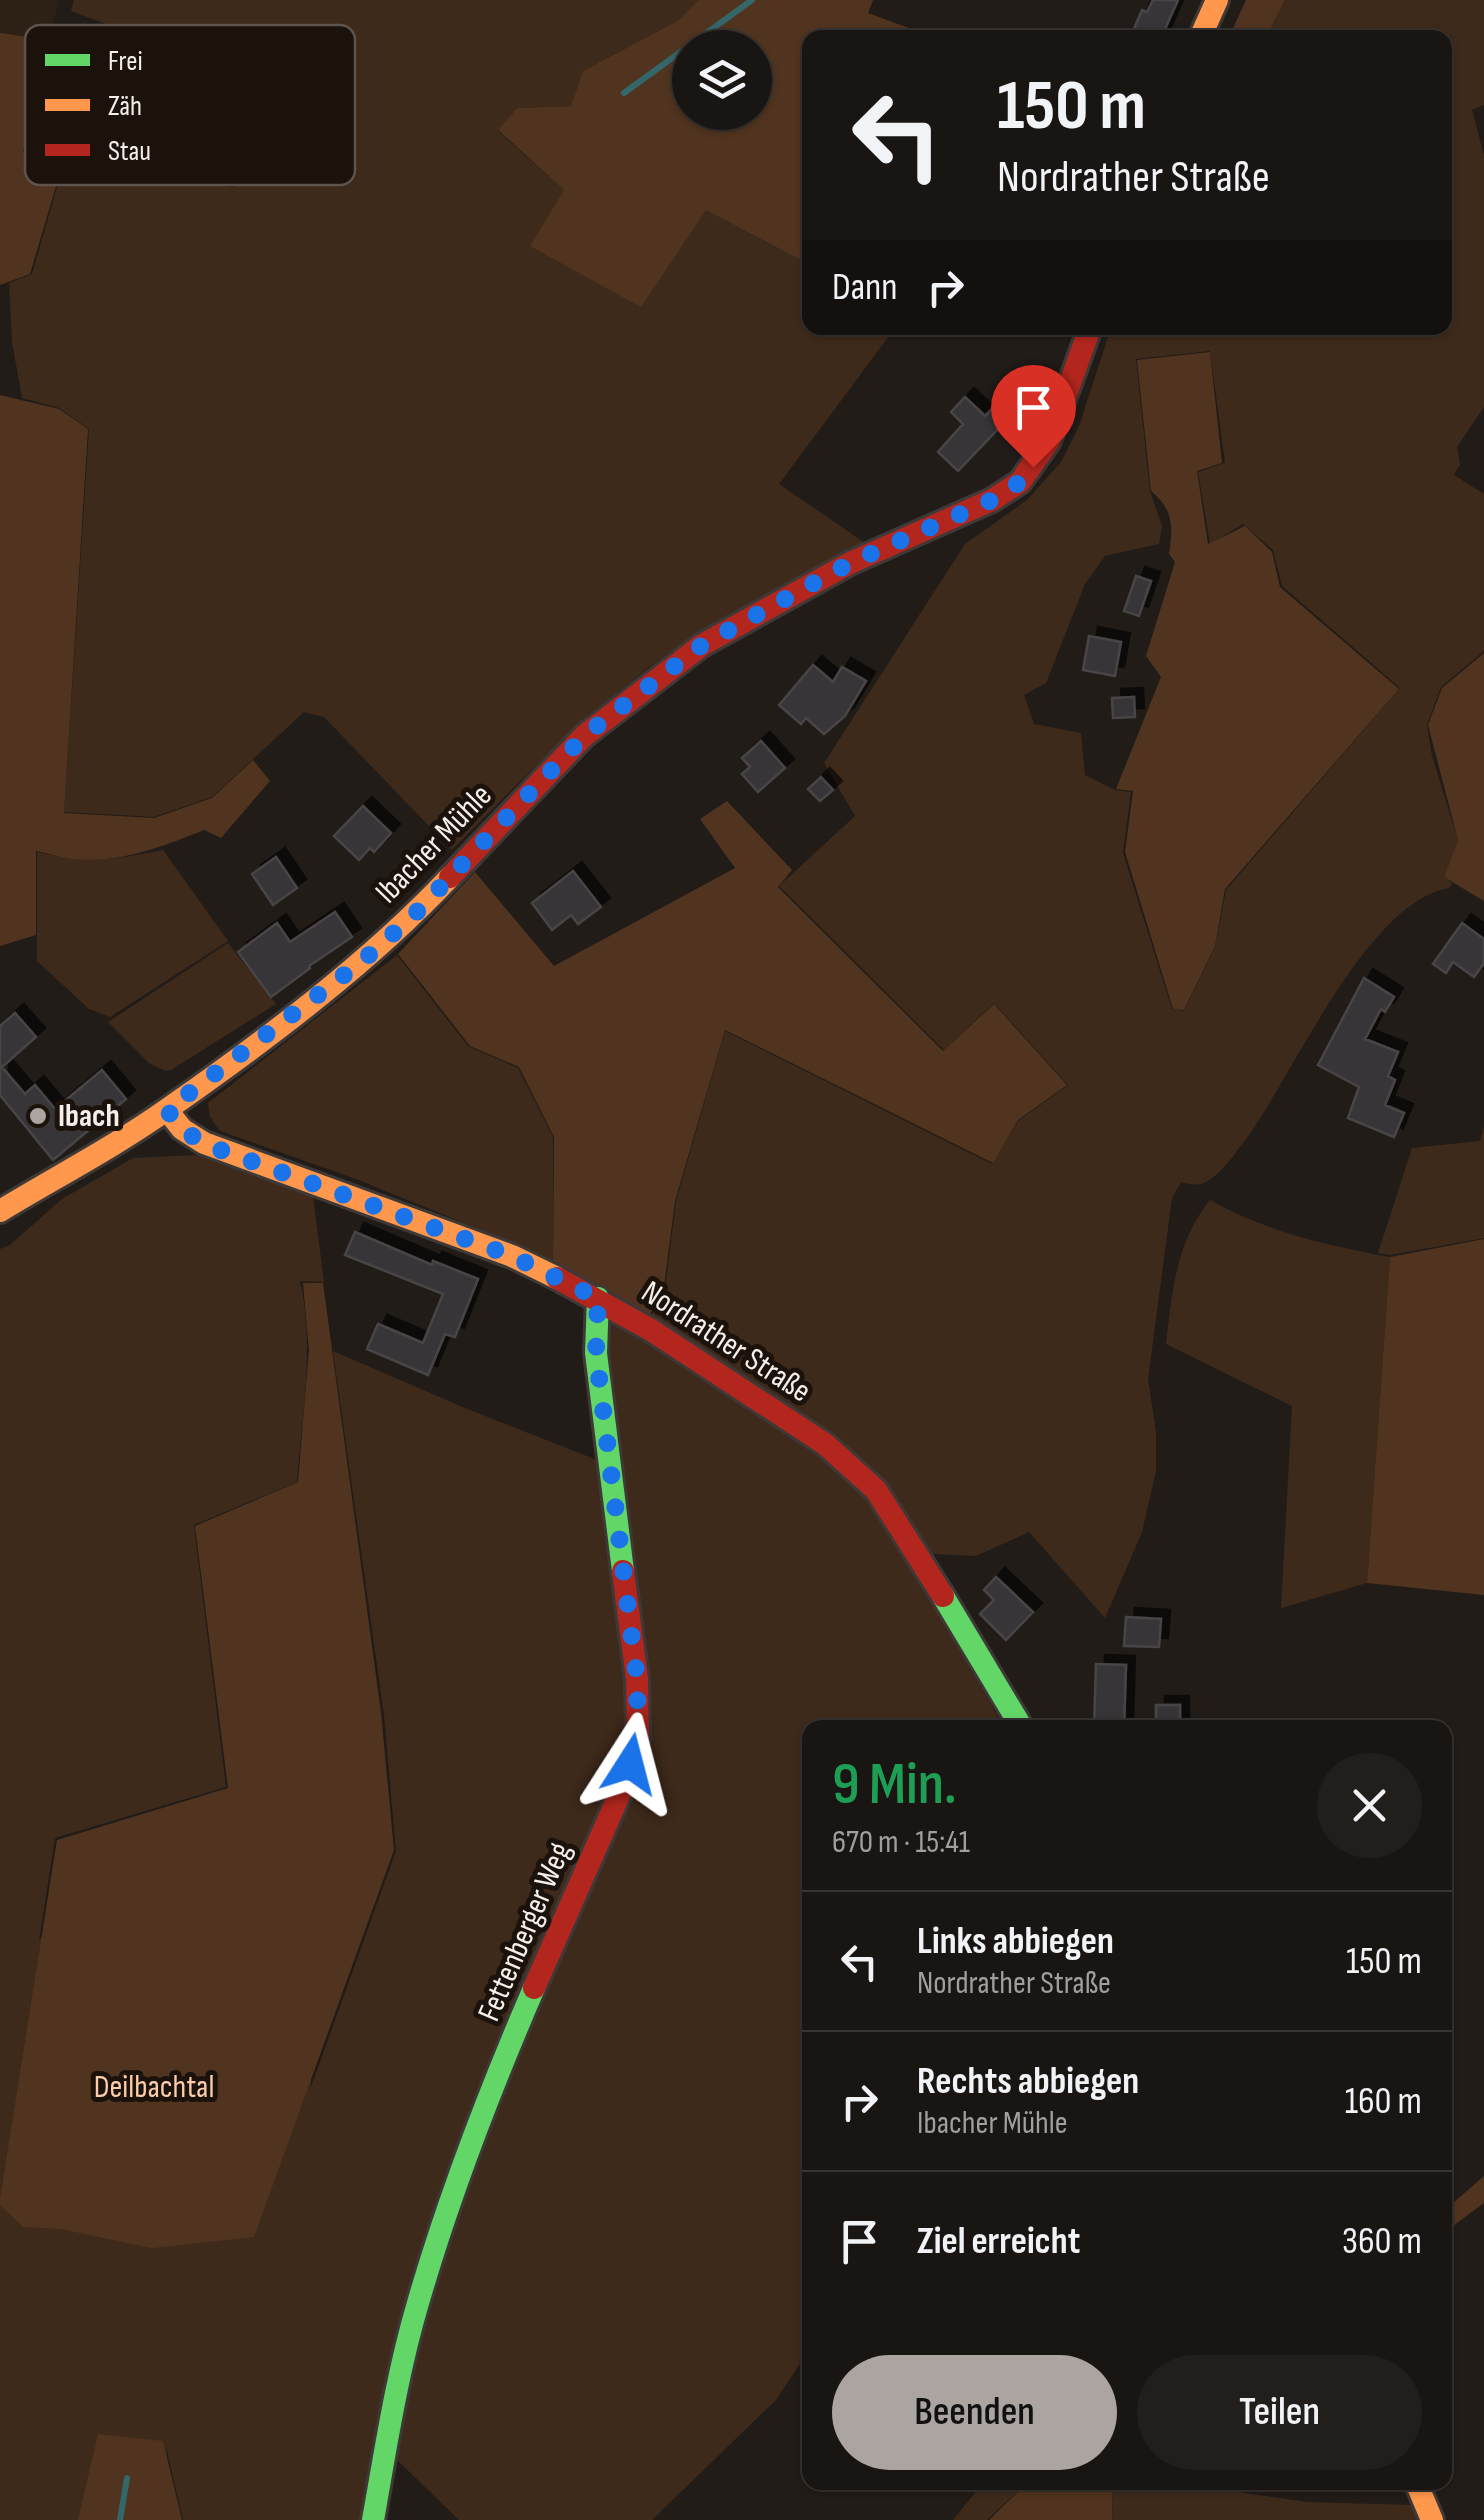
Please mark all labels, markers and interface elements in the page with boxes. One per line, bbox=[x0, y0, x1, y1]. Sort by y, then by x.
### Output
legend bbox=[25, 25, 355, 185]
map controls bbox=[672, 30, 772, 130]
button: layers bbox=[672, 30, 772, 130]
text: Frei bbox=[108, 45, 143, 78]
text: 150 m bbox=[997, 65, 1146, 149]
icon: left bbox=[832, 70, 962, 200]
text: Zäh bbox=[108, 90, 142, 123]
text: Stau bbox=[108, 135, 151, 168]
text: Nordrather Straße bbox=[997, 150, 1270, 205]
icon: right bbox=[918, 260, 973, 315]
text: Dann bbox=[832, 265, 898, 310]
pin bbox=[991, 365, 1076, 468]
icon: arrive bbox=[1006, 380, 1061, 435]
street label: Ibacher Mühle bbox=[368, 776, 500, 912]
place label: Ibach bbox=[58, 1097, 120, 1136]
marker: Ibach bbox=[27, 1105, 49, 1127]
street label: Nordrather Straße bbox=[634, 1273, 818, 1411]
position arrow bbox=[578, 1712, 682, 1816]
text: 9 Min. bbox=[832, 1749, 957, 1821]
button: close bbox=[1317, 1753, 1422, 1858]
text: 670 m · 15:41 bbox=[832, 1823, 970, 1862]
street label: Fettenberger Weg bbox=[470, 1837, 580, 2027]
text: Links abbiegen bbox=[917, 1919, 1114, 1964]
icon: left bbox=[832, 1934, 887, 1989]
text: 150 m bbox=[1346, 1939, 1422, 1984]
text: Nordrather Straße bbox=[917, 1964, 1111, 2003]
text: Rechts abbiegen bbox=[917, 2059, 1139, 2104]
park label: Deilbachtal bbox=[94, 2068, 214, 2107]
icon: right bbox=[832, 2074, 887, 2129]
text: 160 m bbox=[1345, 2079, 1422, 2124]
text: Ibacher Mühle bbox=[917, 2104, 1068, 2143]
icon: arrive bbox=[832, 2214, 887, 2269]
text: Ziel erreicht bbox=[917, 2219, 1080, 2264]
text: 360 m bbox=[1342, 2219, 1422, 2264]
button: Beenden bbox=[832, 2355, 1117, 2470]
button: Teilen bbox=[1137, 2355, 1422, 2470]

